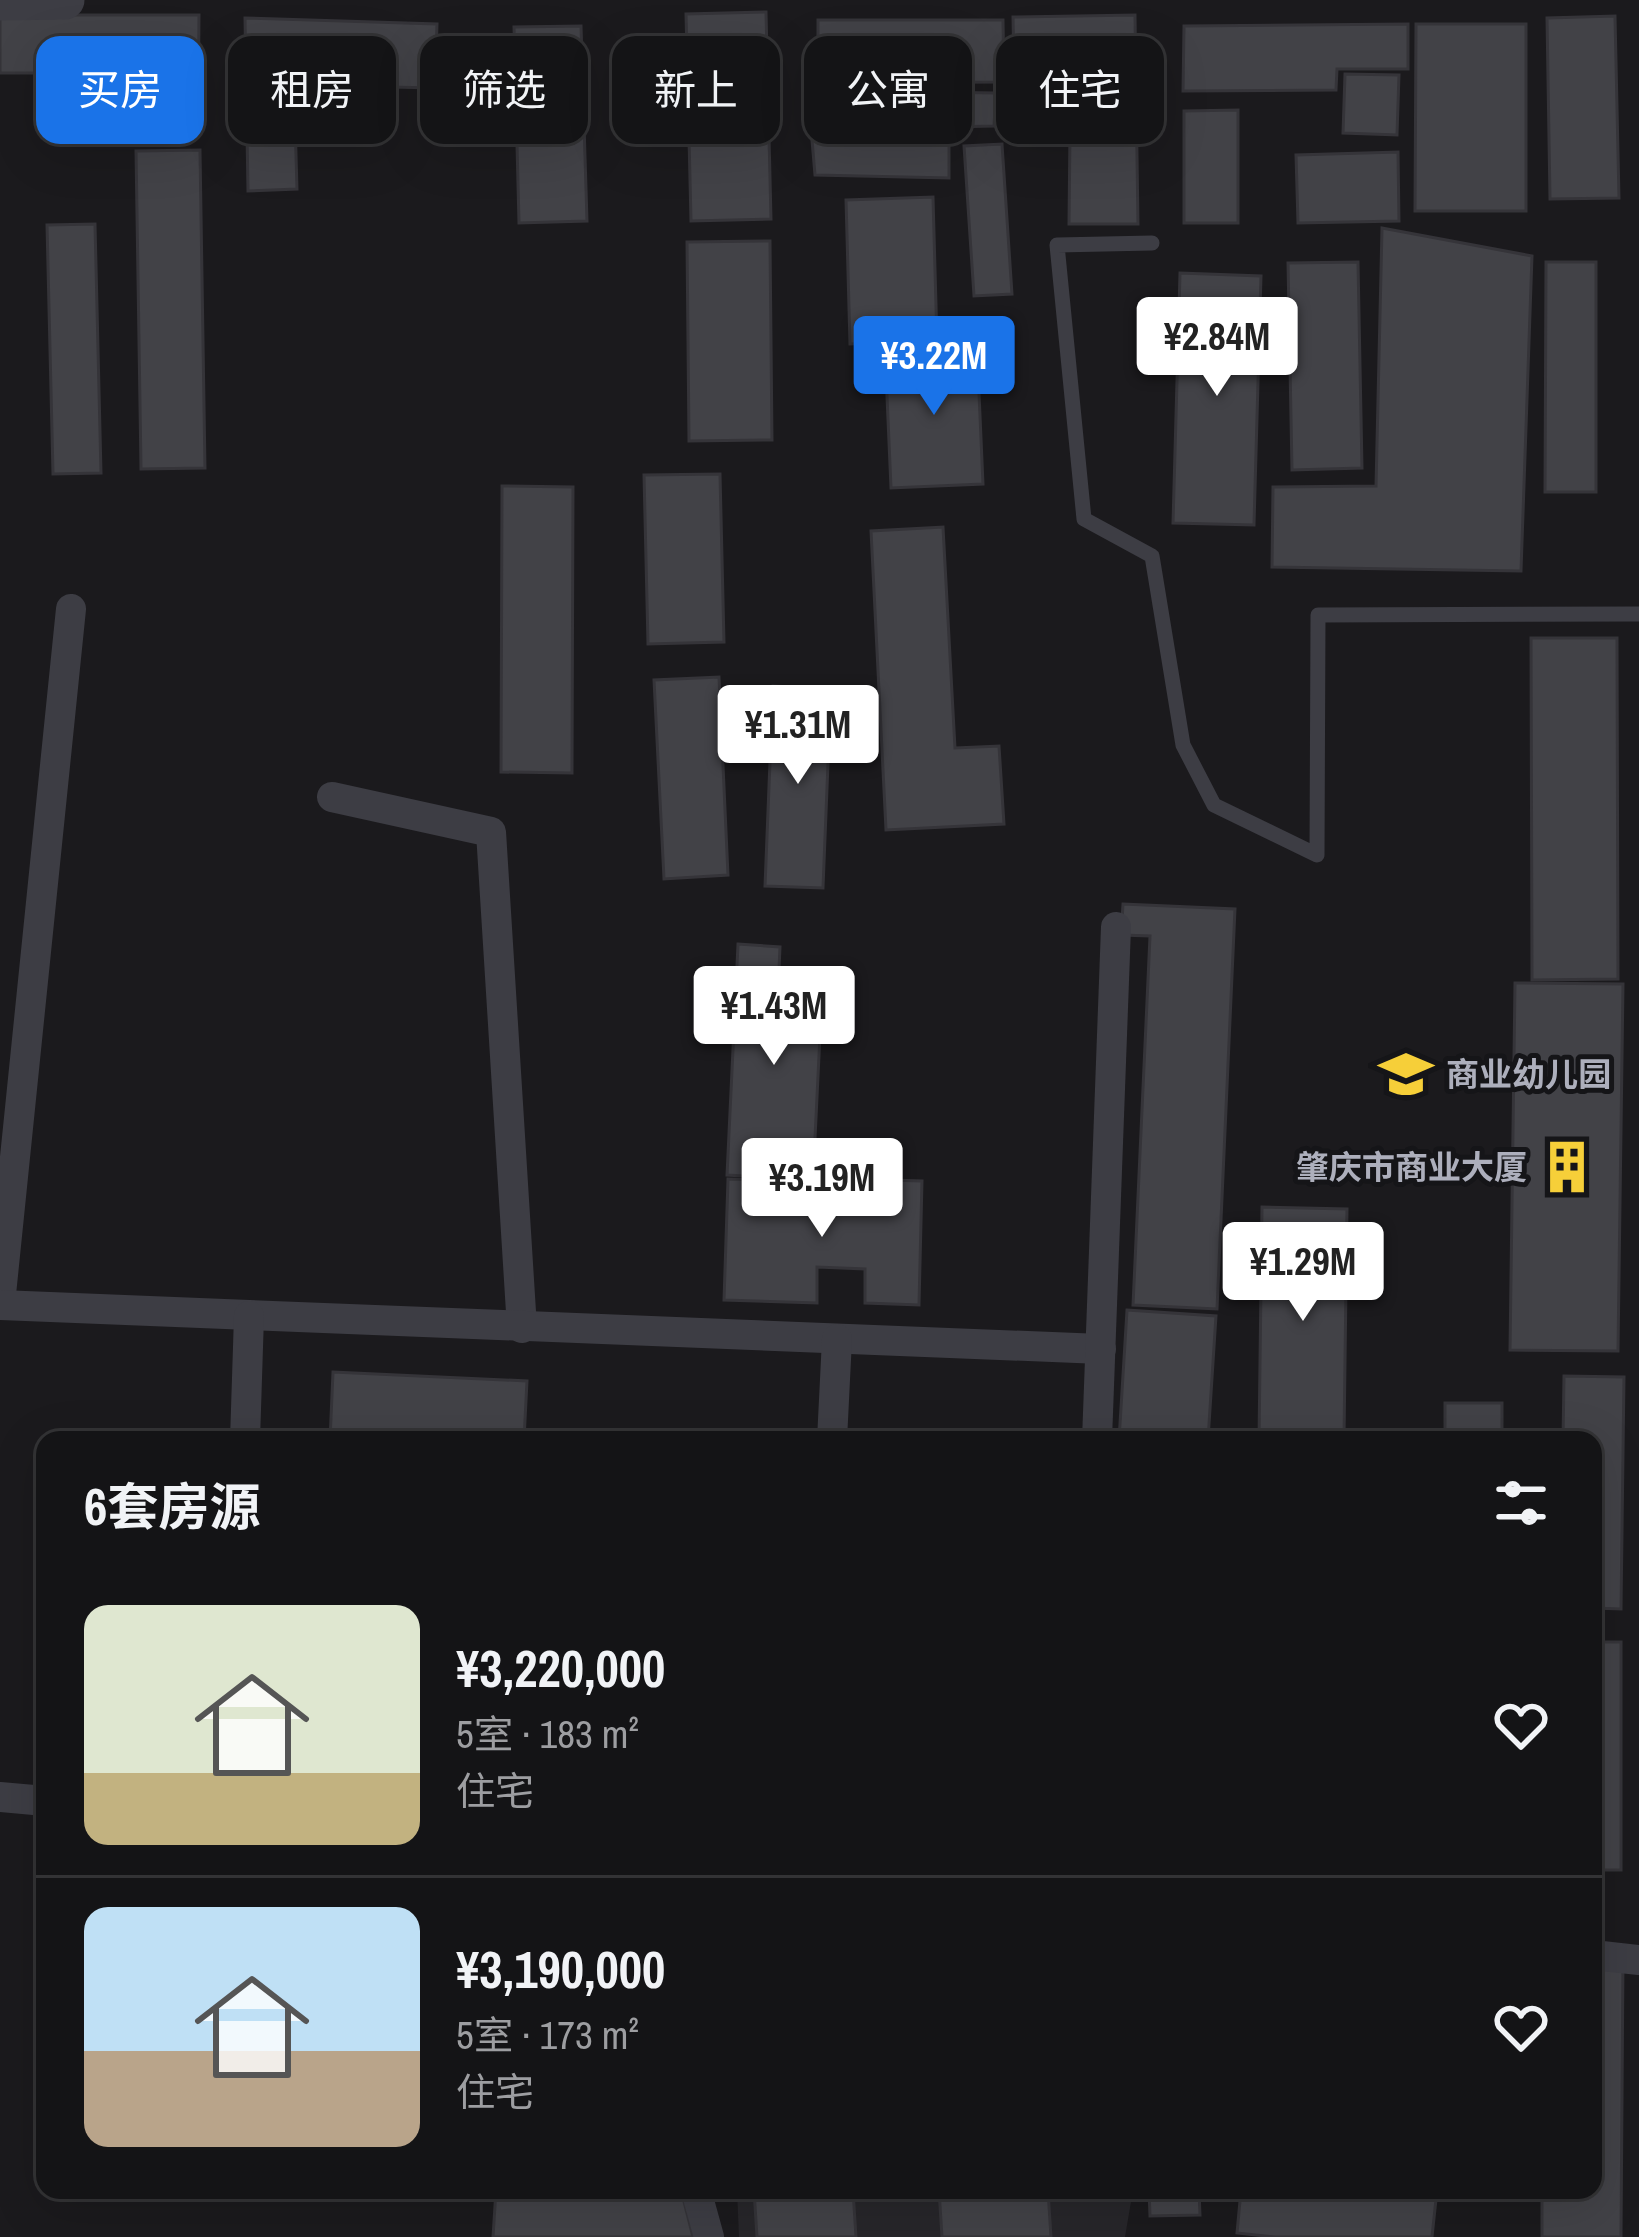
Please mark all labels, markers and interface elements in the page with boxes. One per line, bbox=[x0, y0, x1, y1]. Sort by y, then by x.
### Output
chip: 买房 bbox=[36, 36, 204, 144]
chip: 租房 bbox=[228, 36, 396, 144]
chip: 筛选 bbox=[420, 36, 588, 144]
chip: 新上 bbox=[612, 36, 780, 144]
chip: 公寓 bbox=[804, 36, 972, 144]
chip: 住宅 bbox=[996, 36, 1164, 144]
pin: ¥2.84M bbox=[1119, 297, 1315, 399]
text: ¥2.84M bbox=[1164, 310, 1270, 362]
pin: ¥3.22M bbox=[836, 316, 1032, 418]
text: ¥3.22M bbox=[881, 329, 987, 381]
pin: ¥1.31M bbox=[700, 685, 896, 787]
text: ¥1.31M bbox=[745, 698, 851, 750]
pin: ¥1.43M bbox=[676, 966, 872, 1068]
text: ¥1.43M bbox=[721, 979, 827, 1031]
school or university icon: 商业幼儿园 bbox=[1377, 1045, 1435, 1103]
place label: 商业幼儿园 bbox=[1446, 1052, 1611, 1096]
pin: ¥3.19M bbox=[724, 1138, 920, 1240]
building icon: 肇庆市商业大厦 bbox=[1538, 1138, 1596, 1196]
place label: 肇庆市商业大厦 bbox=[1296, 1145, 1527, 1189]
text: ¥3.19M bbox=[769, 1151, 875, 1203]
pin: ¥1.29M bbox=[1205, 1222, 1401, 1324]
text: ¥1.29M bbox=[1250, 1235, 1356, 1287]
icon: filters bbox=[1488, 1470, 1554, 1536]
text: 6套房源 bbox=[84, 1472, 260, 1541]
text: ¥3,220,000 bbox=[456, 1634, 665, 1703]
icon: home bbox=[180, 1653, 324, 1797]
icon: heart bbox=[1488, 1692, 1554, 1758]
text: 5室 · 183 m² bbox=[456, 1708, 639, 1760]
text: 住宅 bbox=[456, 1765, 534, 1817]
text: ¥3,190,000 bbox=[456, 1935, 665, 2004]
icon: home bbox=[180, 1955, 324, 2099]
icon: heart bbox=[1488, 1994, 1554, 2060]
text: 5室 · 173 m² bbox=[456, 2009, 639, 2061]
text: 住宅 bbox=[456, 2066, 534, 2118]

